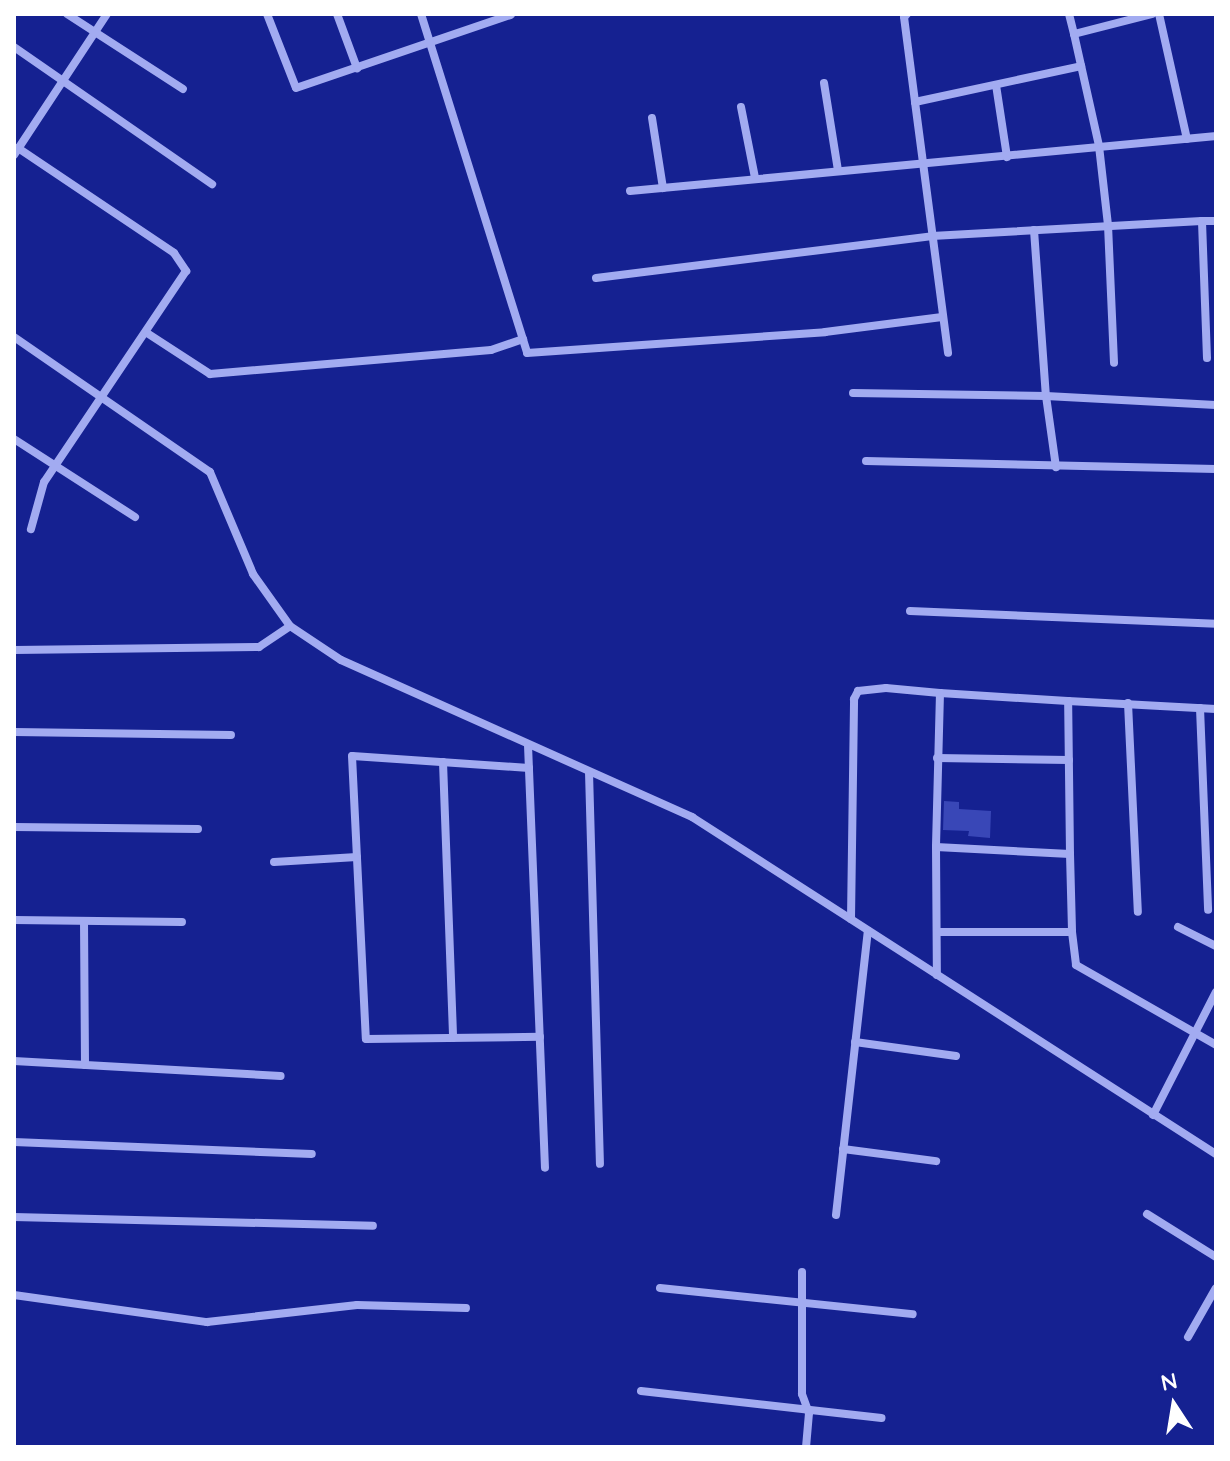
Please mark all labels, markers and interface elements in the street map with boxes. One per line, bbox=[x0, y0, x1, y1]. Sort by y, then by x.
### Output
north arrow bbox=[1134, 1365, 1214, 1445]
text: N bbox=[1158, 1366, 1180, 1397]

